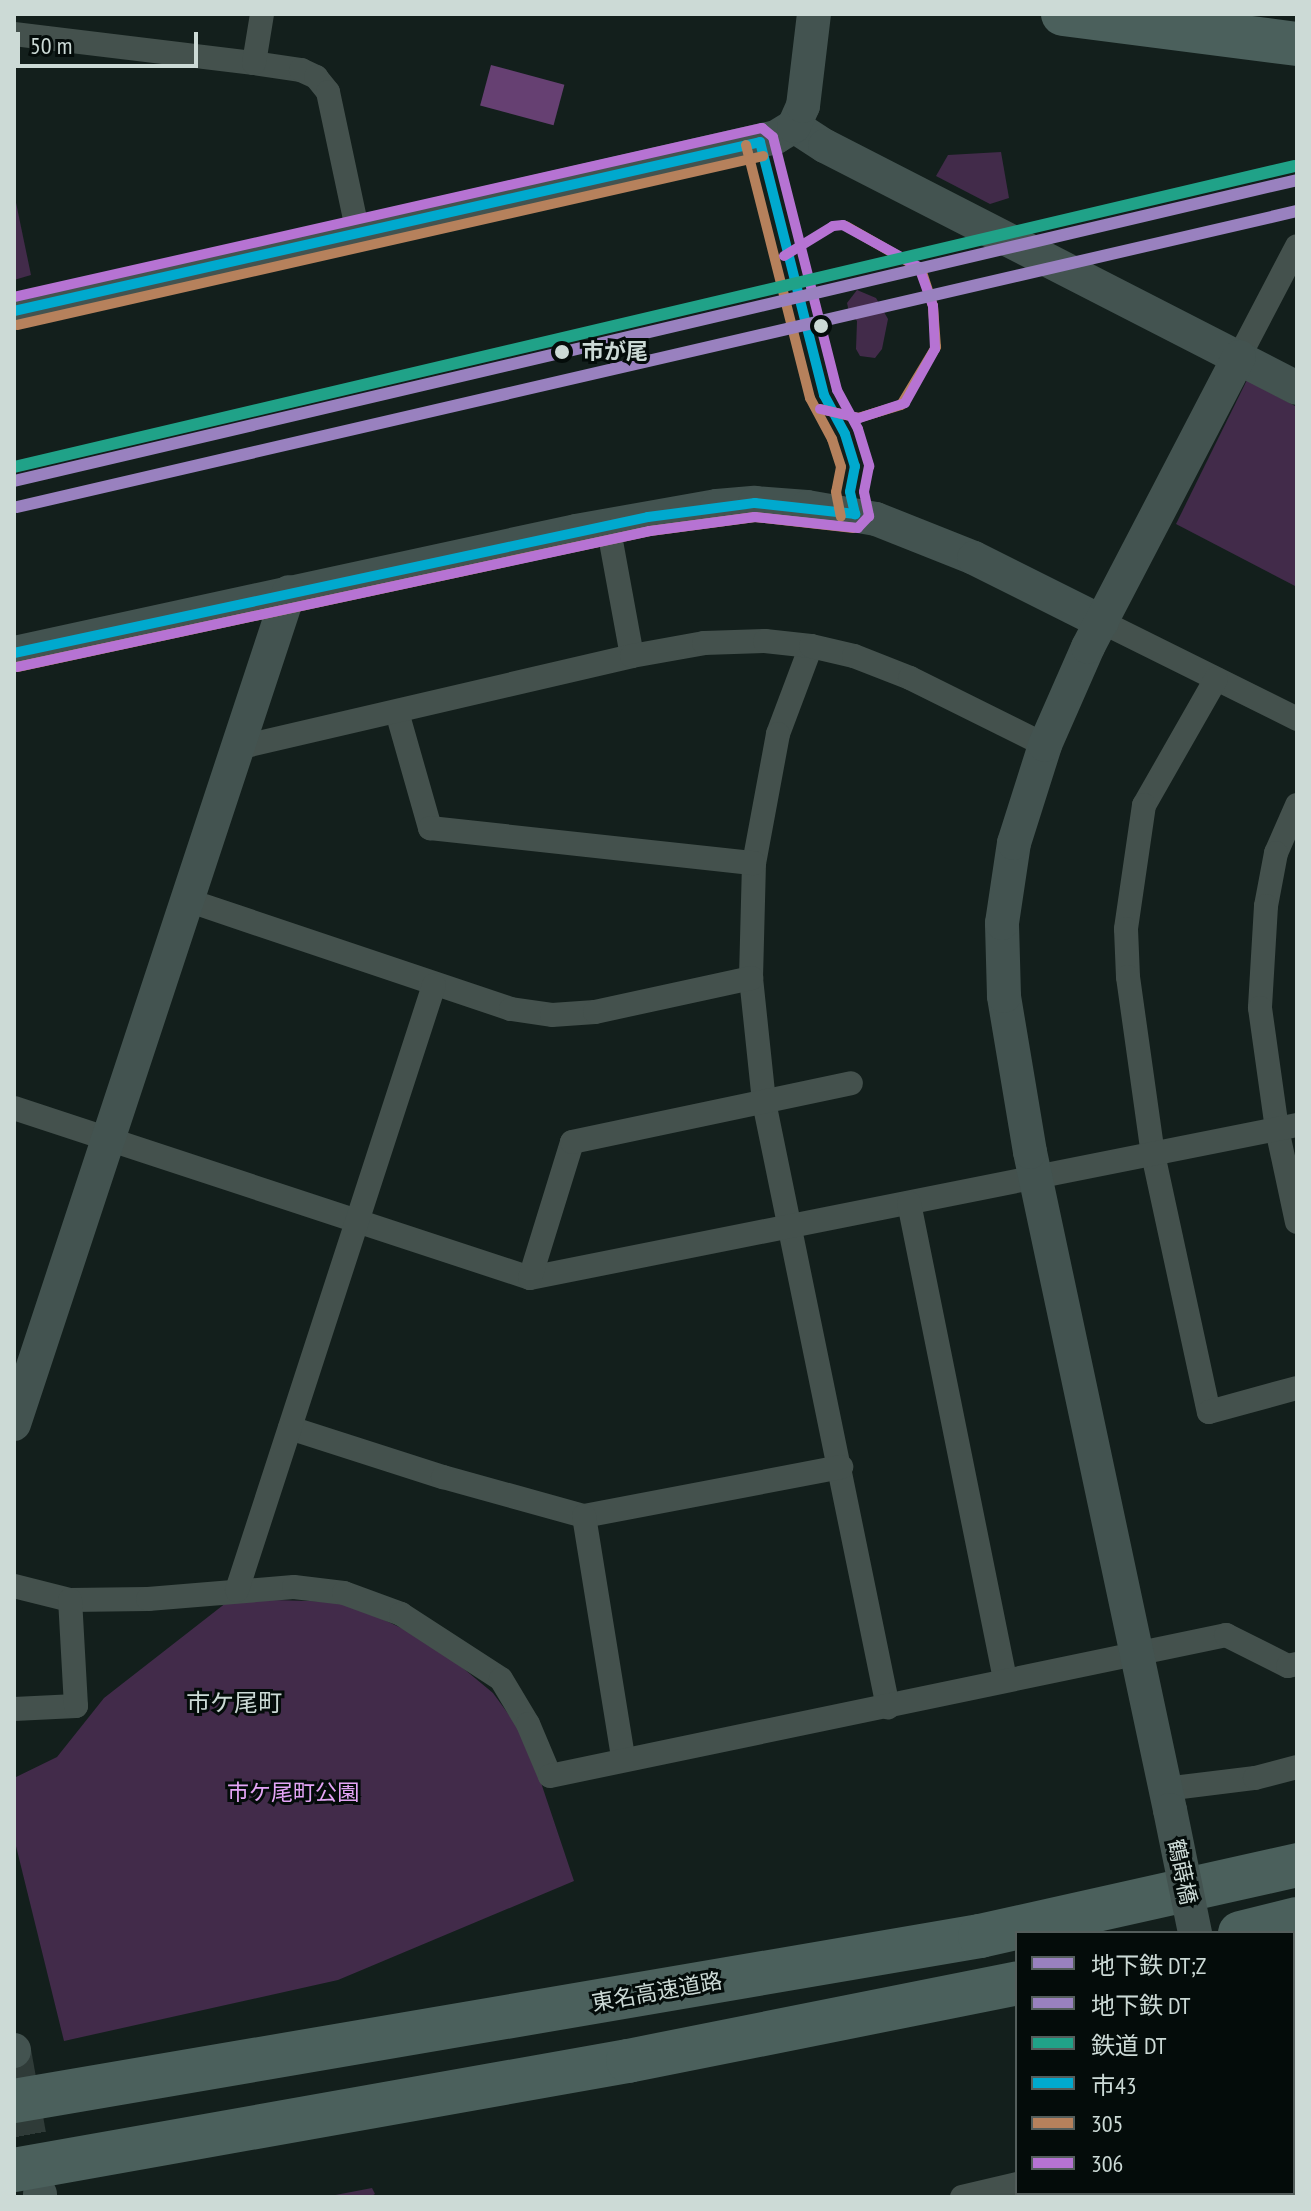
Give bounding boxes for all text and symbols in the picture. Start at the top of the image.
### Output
scale bar [20,16,202,66]
text: 50 m [30,30,72,61]
unlabelled marker [813,318,829,334]
marker: 市が尾 [549,339,575,365]
place label: 市が尾 [582,339,648,365]
district label: 市ケ尾町 [186,1689,282,1717]
park label: 市ケ尾町公園 [227,1780,359,1806]
street label: 鶴蒔橋 [1162,1837,1202,1907]
legend [1015,1931,1295,2195]
text: 地下鉄 DT;Z [1091,1950,1206,1981]
street label: 東名高速道路 [590,1968,724,2016]
text: 地下鉄 DT [1091,1990,1191,2021]
text: 鉄道 DT [1091,2030,1167,2061]
text: 市43 [1091,2070,1137,2101]
text: 305 [1091,2108,1123,2139]
text: 306 [1091,2148,1123,2179]

